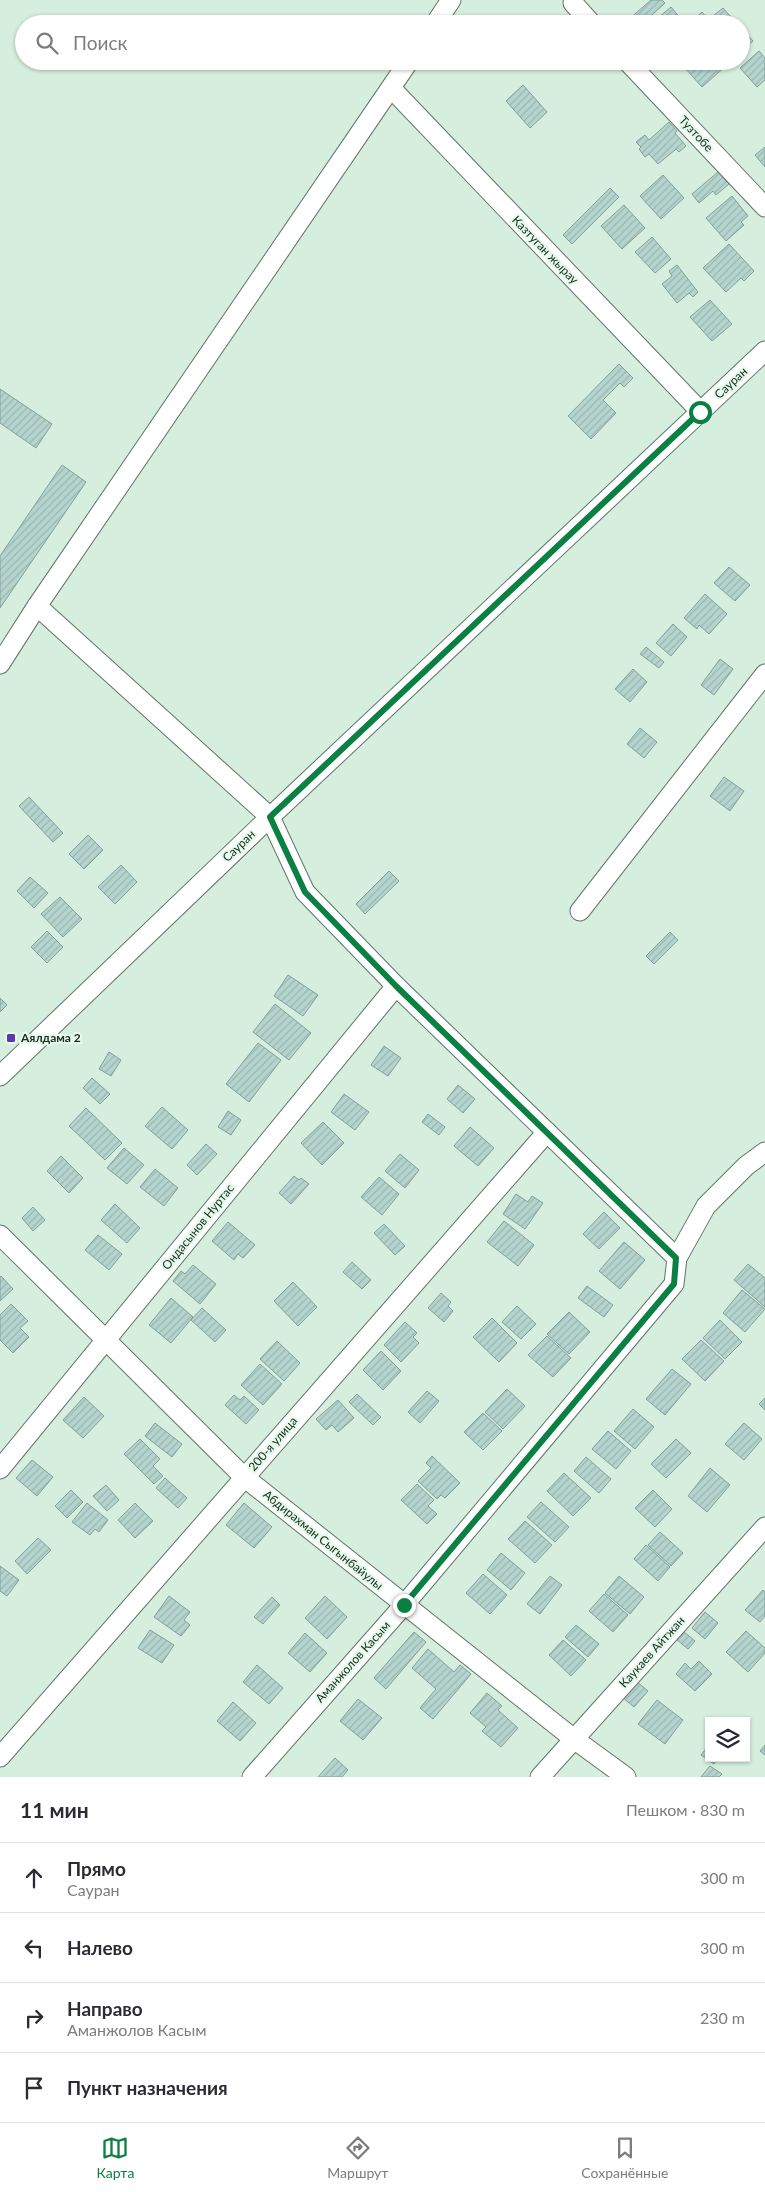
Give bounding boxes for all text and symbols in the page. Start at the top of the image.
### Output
search box [15,15,750,70]
icon: search [33,29,61,57]
text: Поиск [73,31,127,54]
street label: Тузтобе [676,113,717,155]
street label: Казтуган жырау [509,212,582,287]
street label: Сауран [711,364,750,402]
route start [689,401,712,424]
street label: Сауран [219,827,258,865]
place label: Аялдама 2 [20,1030,81,1045]
marker: Аялдама 2 [5,1032,17,1044]
street label: Ондасынов Нуртас [158,1181,237,1273]
street label: 200-я улица [245,1413,300,1474]
street label: Абдирахман Сыгынбайулы [260,1487,386,1593]
route end [393,1594,416,1617]
street label: Каукаев Айтжан [616,1613,688,1690]
street label: Аманжолов Касым [312,1618,393,1706]
map controls [705,1717,750,1762]
button: layers [705,1717,750,1762]
text: 11 мин [20,1797,89,1822]
text: Пешком · 830 m [626,1800,745,1819]
text: Прямо [67,1857,126,1880]
icon: ahead [20,1864,48,1892]
text: 300 m [700,1868,745,1887]
text: Сауран [67,1880,120,1899]
icon: left [20,1934,48,1962]
text: Налево [67,1936,133,1959]
text: 300 m [700,1938,745,1957]
text: Направо [67,1997,143,2020]
icon: right [20,2004,48,2032]
text: 230 m [700,2008,745,2027]
text: Аманжолов Касым [67,2020,207,2039]
icon: arrive [20,2074,48,2102]
text: Пункт назначения [67,2076,228,2099]
tab: Карта [96,2134,134,2181]
tab: Маршрут [327,2134,388,2181]
tab: Сохранённые [581,2134,668,2181]

